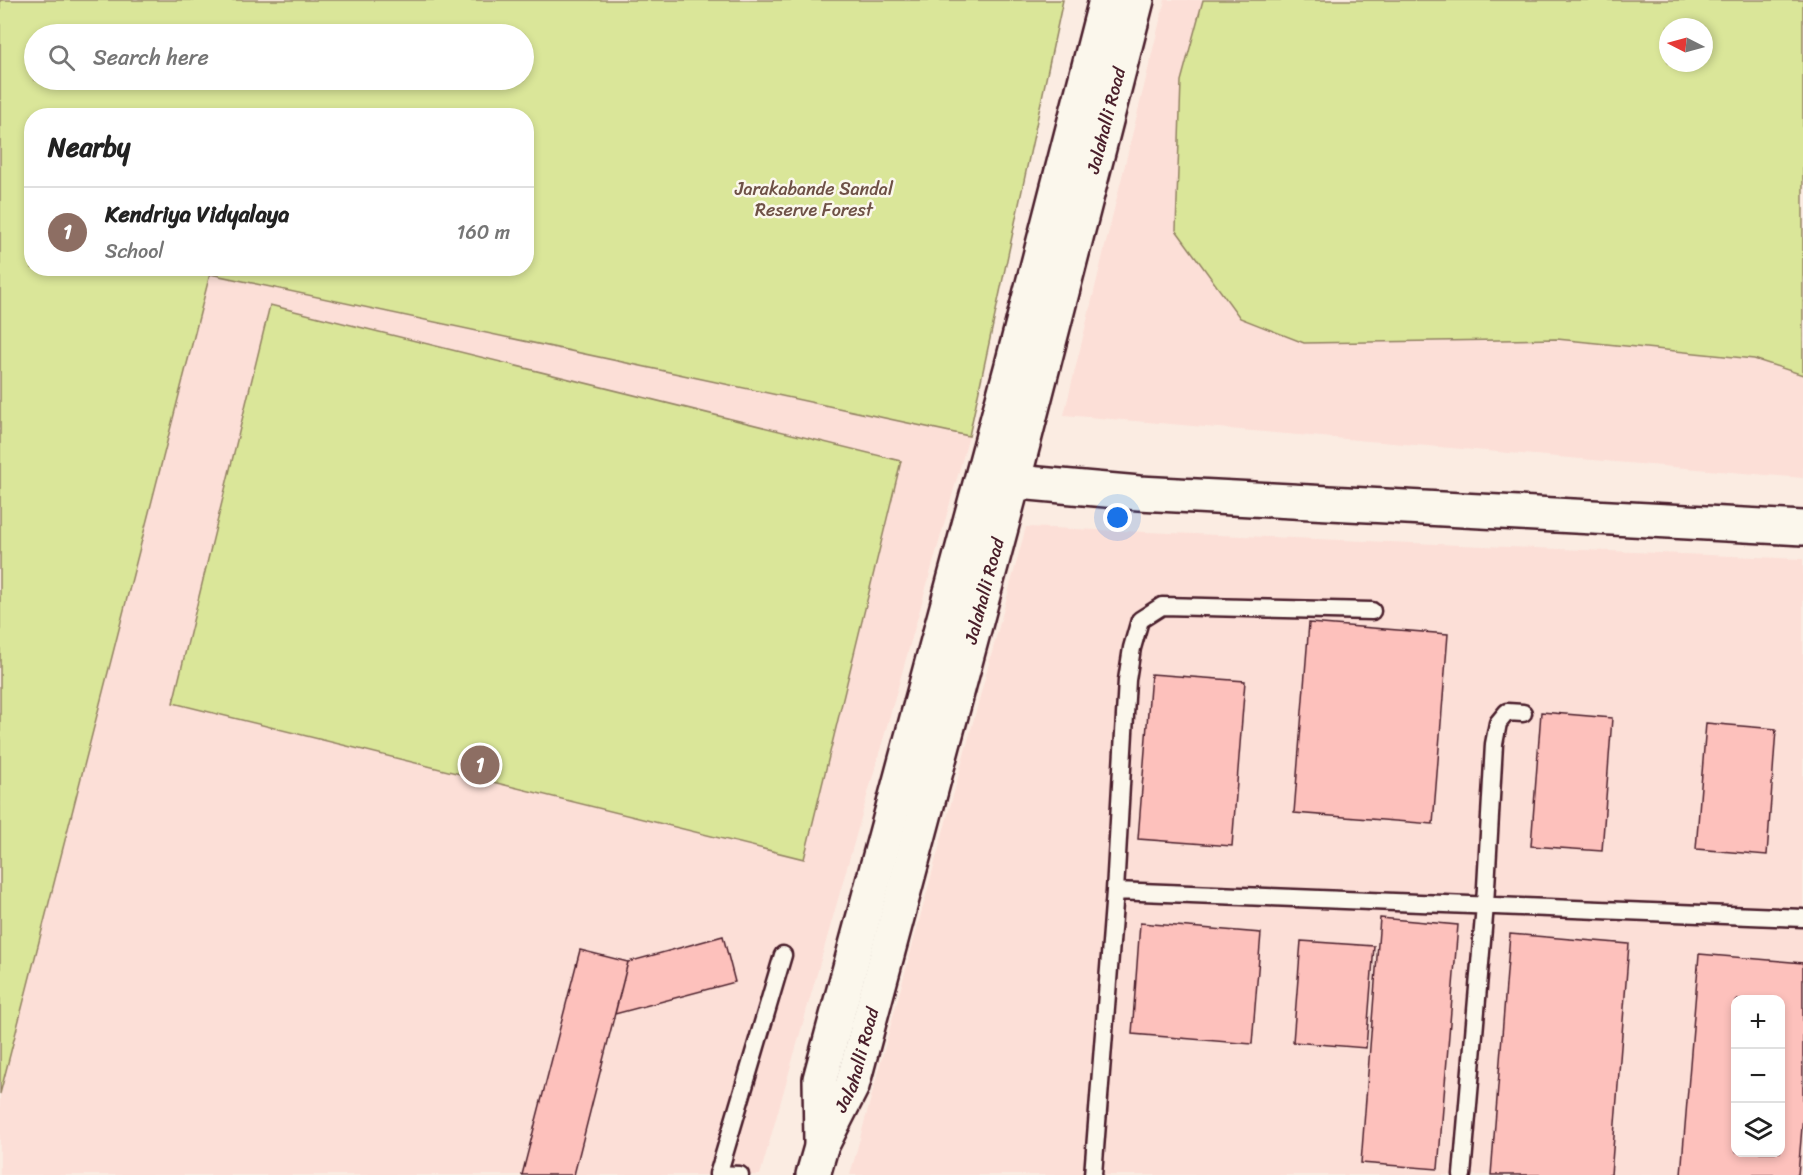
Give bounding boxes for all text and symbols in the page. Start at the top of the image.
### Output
north arrow [1659,18,1713,72]
search box [24,24,534,90]
text: Search here [93,38,209,77]
icon: search [45,41,78,74]
street label: Jalahalli Road [1077,62,1135,178]
text: Nearby [48,124,130,170]
park label: Jarakabande Sandal Reserve Forest [734,173,894,226]
text: Kendriya Vidyalaya [105,195,289,234]
text: 1 [63,215,72,250]
text: 160 m [457,215,510,250]
text: School [105,234,164,269]
your location [1103,503,1132,532]
street label: Jalahalli Road [954,533,1014,649]
pin: 1 [460,742,500,788]
map controls [1731,995,1785,1157]
button: + [1731,995,1785,1049]
street label: Jalahalli Road [825,1002,889,1119]
button: − [1731,1049,1785,1103]
button: layers [1731,1103,1785,1157]

